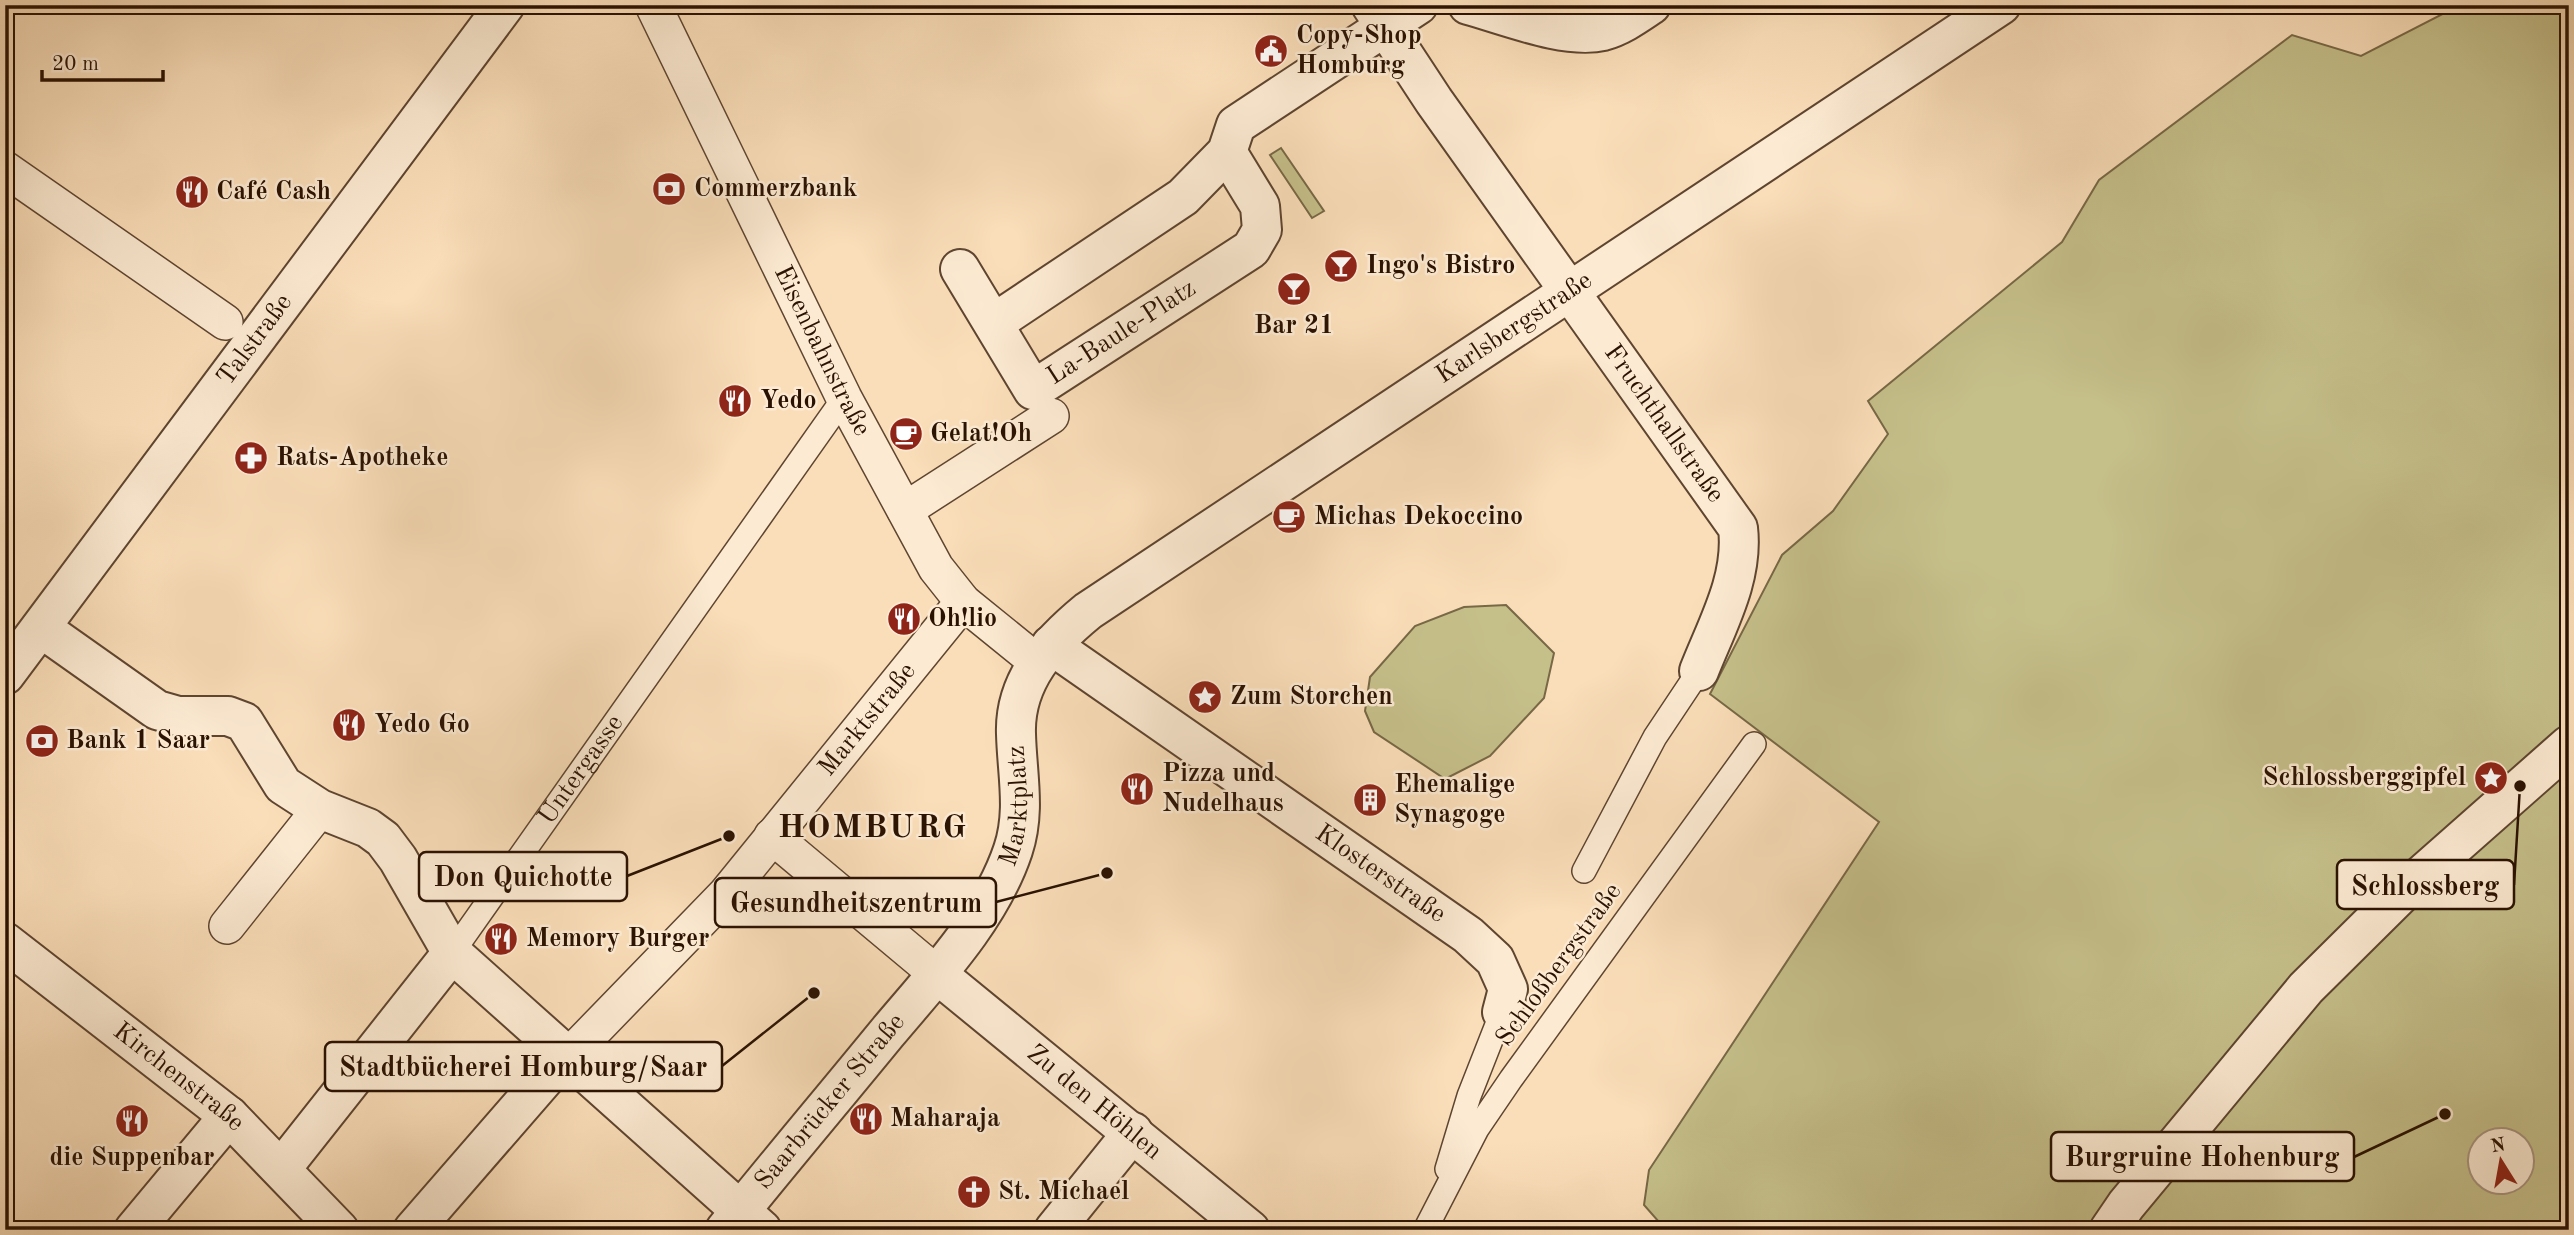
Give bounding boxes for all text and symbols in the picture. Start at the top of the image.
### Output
place label: Copy-Shop Homburg [1296,23,1422,79]
public building icon: Copy-Shop Homburg [1252,32,1290,70]
scale bar [42,38,163,82]
text: 20 m [52,54,99,75]
bank icon: Commerzbank [650,170,688,208]
restaurant icon: Café Cash [173,173,211,211]
place label: Commerzbank [694,176,858,202]
place label: Café Cash [216,179,331,205]
bar icon: Ingo's Bistro [1322,247,1360,285]
place label: Ingo's Bistro [1366,253,1515,279]
street label: Eisenbahnstraße [769,262,875,440]
street label: Karlsbergstraße [1431,267,1597,389]
bar icon: Bar 21 [1275,270,1313,308]
street label: La-Baule-Platz [1043,275,1201,390]
street label: Talstraße [213,289,297,391]
place label: Bar 21 [1254,313,1334,339]
street label: Fruchthallstraße [1599,340,1729,508]
restaurant icon: Yedo [716,382,754,420]
place label: Yedo [760,388,817,414]
cafe icon: Gelat!Oh [887,415,925,453]
place label: Gelat!Oh [930,421,1032,447]
pharmacy icon: Rats-Apotheke [232,439,270,477]
place label: Rats-Apotheke [276,445,448,471]
cafe icon: Michas Dekoccino [1270,498,1308,536]
place label: Michas Dekoccino [1314,504,1523,530]
restaurant icon: Oh!lio [885,600,923,638]
place label: Oh!lio [928,606,997,632]
street label: Marktstraße [814,658,921,781]
place icon: Zum Storchen [1186,678,1224,716]
place label: Zum Storchen [1230,684,1393,710]
restaurant icon: Yedo Go [330,706,368,744]
street label: Untergasse [534,710,629,830]
place label: Yedo Go [374,712,470,738]
bank icon: Bank 1 Saar [23,722,61,760]
place label: Bank 1 Saar [66,728,210,754]
street label: Marktplatz [995,745,1033,870]
place icon: Schlossberggipfel [2472,759,2510,797]
place label: Pizza und Nudelhaus [1162,761,1284,817]
place label: Schlossberggipfel [2262,765,2466,791]
restaurant icon: Pizza und Nudelhaus [1118,770,1156,808]
place label: Ehemalige Synagoge [1394,772,1515,828]
building icon: Ehemalige Synagoge [1351,781,1389,819]
district label: HOMBURG [778,812,968,845]
street label: Klosterstraße [1310,820,1450,928]
callout: Don Quichotte [419,852,627,901]
callout: Schlossberg [2337,860,2514,909]
text: Don Quichotte [433,865,613,893]
text: Schlossberg [2351,874,2500,902]
callout: Gesundheitszentrum [715,878,996,927]
street label: Schloßbergstraße [1491,879,1627,1051]
text: Gesundheitszentrum [730,891,982,919]
restaurant icon: Memory Burger [482,920,520,958]
place label: Memory Burger [526,926,710,952]
street label: Saarbrücker Straße [750,1009,910,1195]
street label: Kirchenstraße [108,1018,249,1136]
street label: Zu den Höhlen [1022,1040,1166,1165]
callout: Stadtbücherei Homburg/Saar [325,1042,722,1091]
text: Stadtbücherei Homburg/Saar [339,1055,707,1083]
restaurant icon: Maharaja [847,1100,885,1138]
restaurant icon: die Suppenbar [113,1102,151,1140]
place label: Maharaja [890,1106,1000,1132]
north arrow [2466,1126,2536,1196]
callout: Burgruine Hohenburg [2051,1132,2354,1181]
text: N [2489,1136,2508,1157]
place label: die Suppenbar [50,1145,214,1171]
text: Burgruine Hohenburg [2065,1145,2340,1173]
church icon: St. Michael [955,1173,993,1211]
place label: St. Michael [998,1179,1129,1205]

